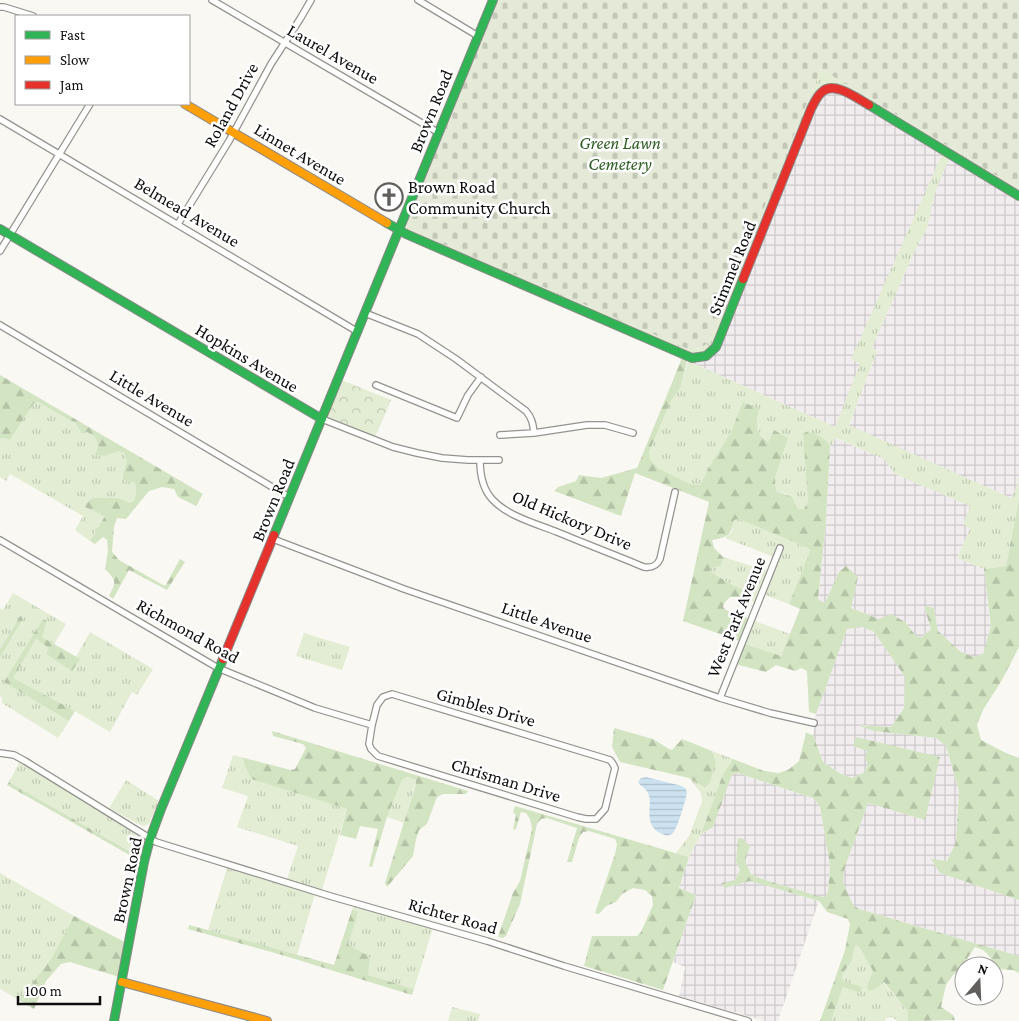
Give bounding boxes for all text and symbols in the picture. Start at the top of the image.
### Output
legend [15,15,190,105]
street label: Laurel Avenue [284,20,382,88]
text: Fast [60,27,86,43]
text: Slow [60,52,90,68]
street label: Roland Drive [200,59,262,151]
street label: Brown Road [405,66,457,155]
text: Jam [58,77,83,94]
street label: Linnet Avenue [251,119,349,189]
park label: Green Lawn Cemetery [579,133,661,174]
street label: Belmead Avenue [131,173,243,251]
place label: Brown Road Community Church [408,177,551,218]
church icon: Brown Road Community Church [374,182,404,212]
street label: Stimmel Road [704,217,760,318]
street label: Hopkins Avenue [192,319,302,397]
street label: Little Avenue [106,365,198,431]
street label: Brown Road [247,455,299,544]
street label: Old Hickory Drive [509,486,635,554]
street label: West Park Avenue [703,554,769,680]
street label: Richmond Road [133,595,243,668]
street label: Little Avenue [499,597,595,647]
street label: Gimbles Drive [434,683,538,731]
street label: Chrisman Drive [449,754,563,806]
street label: Brown Road [108,835,146,925]
street label: Richter Road [406,894,500,938]
north arrow [954,956,1004,1006]
text: N [976,960,991,978]
scale bar [18,974,100,1006]
text: 100 m [25,983,62,999]

